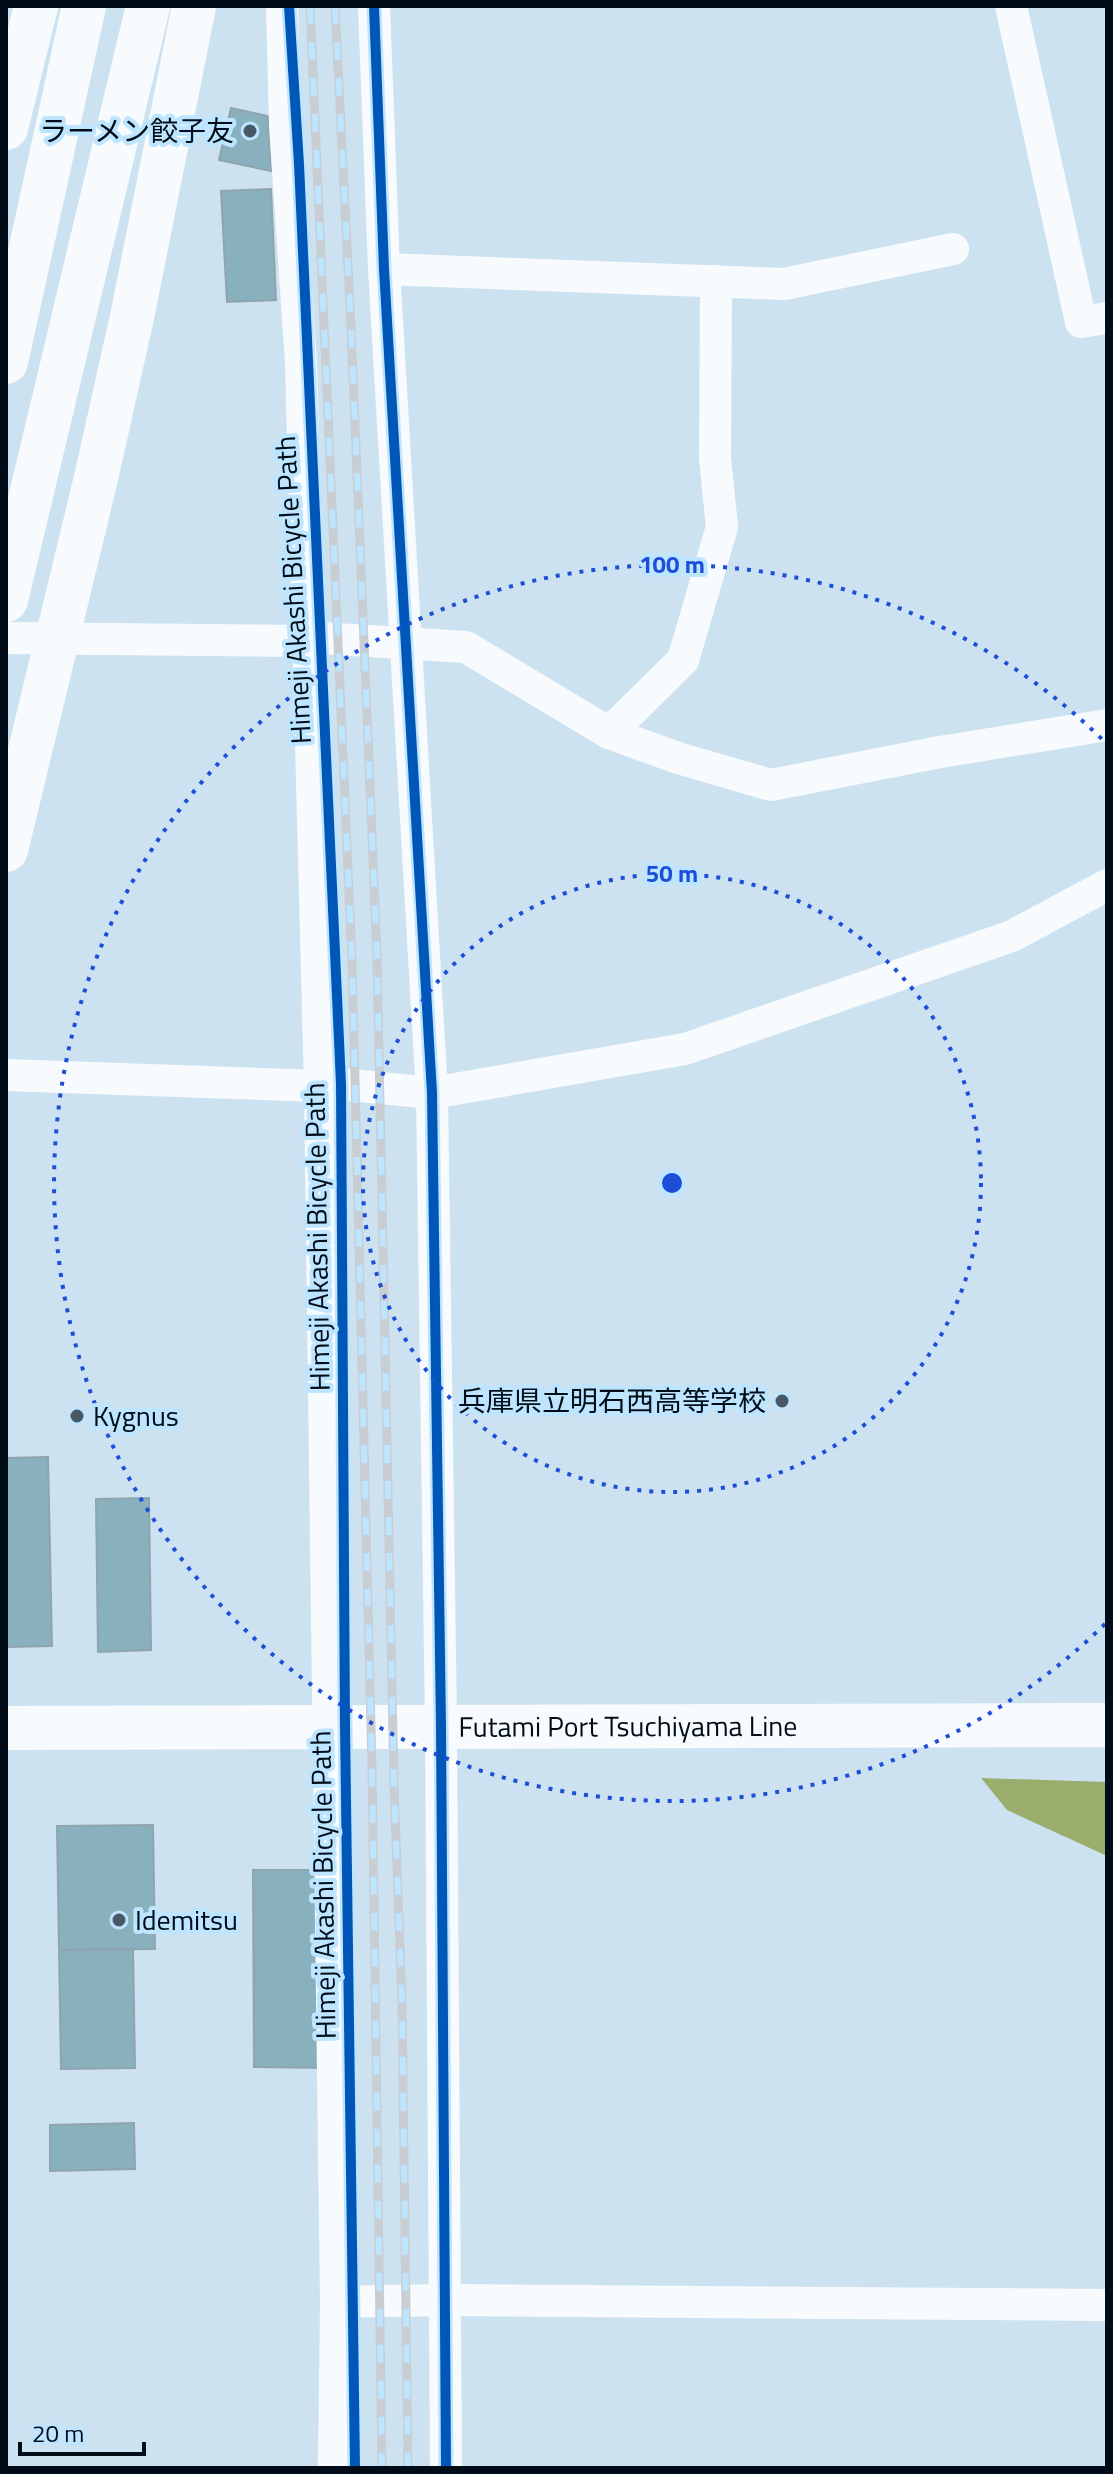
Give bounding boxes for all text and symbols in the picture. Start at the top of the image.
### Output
place label: ラーメン餃子友 [39,109,234,152]
marker: ラーメン餃子友 [241,122,259,140]
street label: Himeji Akashi Bicycle Path [263,435,322,745]
text: 100 m [639,546,705,582]
text: 50 m [646,855,698,891]
street label: Himeji Akashi Bicycle Path [292,1082,341,1392]
centre of rings [658,1169,686,1197]
place label: 兵庫県立明石西高等学校 [458,1379,766,1422]
marker: 兵庫県立明石西高等学校 [773,1392,791,1410]
place label: Kygnus [93,1394,179,1437]
marker: Kygnus [68,1407,86,1425]
street label: Futami Port Tsuchiyama Line [458,1704,798,1748]
street label: Himeji Akashi Bicycle Path [298,1730,347,2040]
place label: Idemitsu [135,1898,238,1941]
marker: Idemitsu [110,1911,128,1929]
scale bar [20,2406,144,2456]
text: 20 m [32,2415,84,2451]

